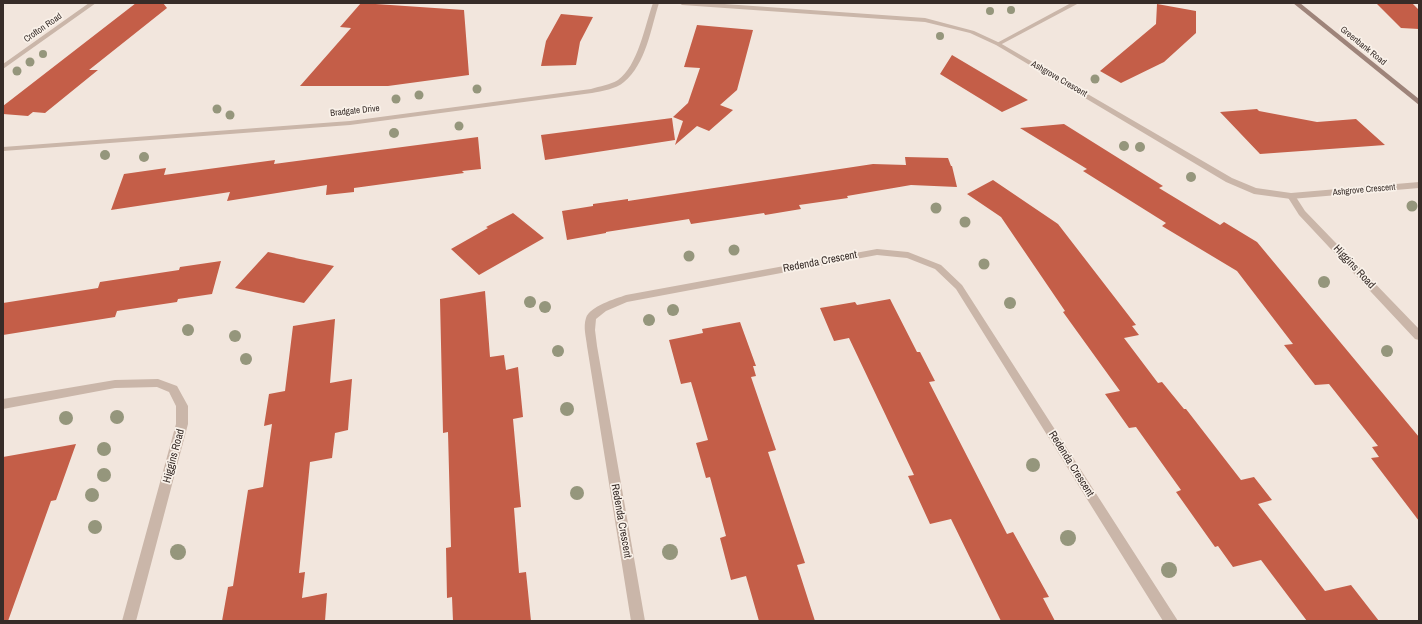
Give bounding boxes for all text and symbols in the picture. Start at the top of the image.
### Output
street label: Crofton Road [22,11,64,45]
street label: Greenbank Road [1338,24,1388,68]
street label: Ashgrove Crescent [1029,59,1089,99]
street label: Bradgate Drive [330,103,380,119]
street label: Ashgrove Crescent [1332,182,1396,198]
street label: Higgins Road [1330,242,1378,292]
street label: Redenda Crescent [782,248,858,276]
street label: Higgins Road [160,428,188,484]
street label: Redenda Crescent [1045,429,1097,499]
street label: Redenda Crescent [608,483,634,559]

